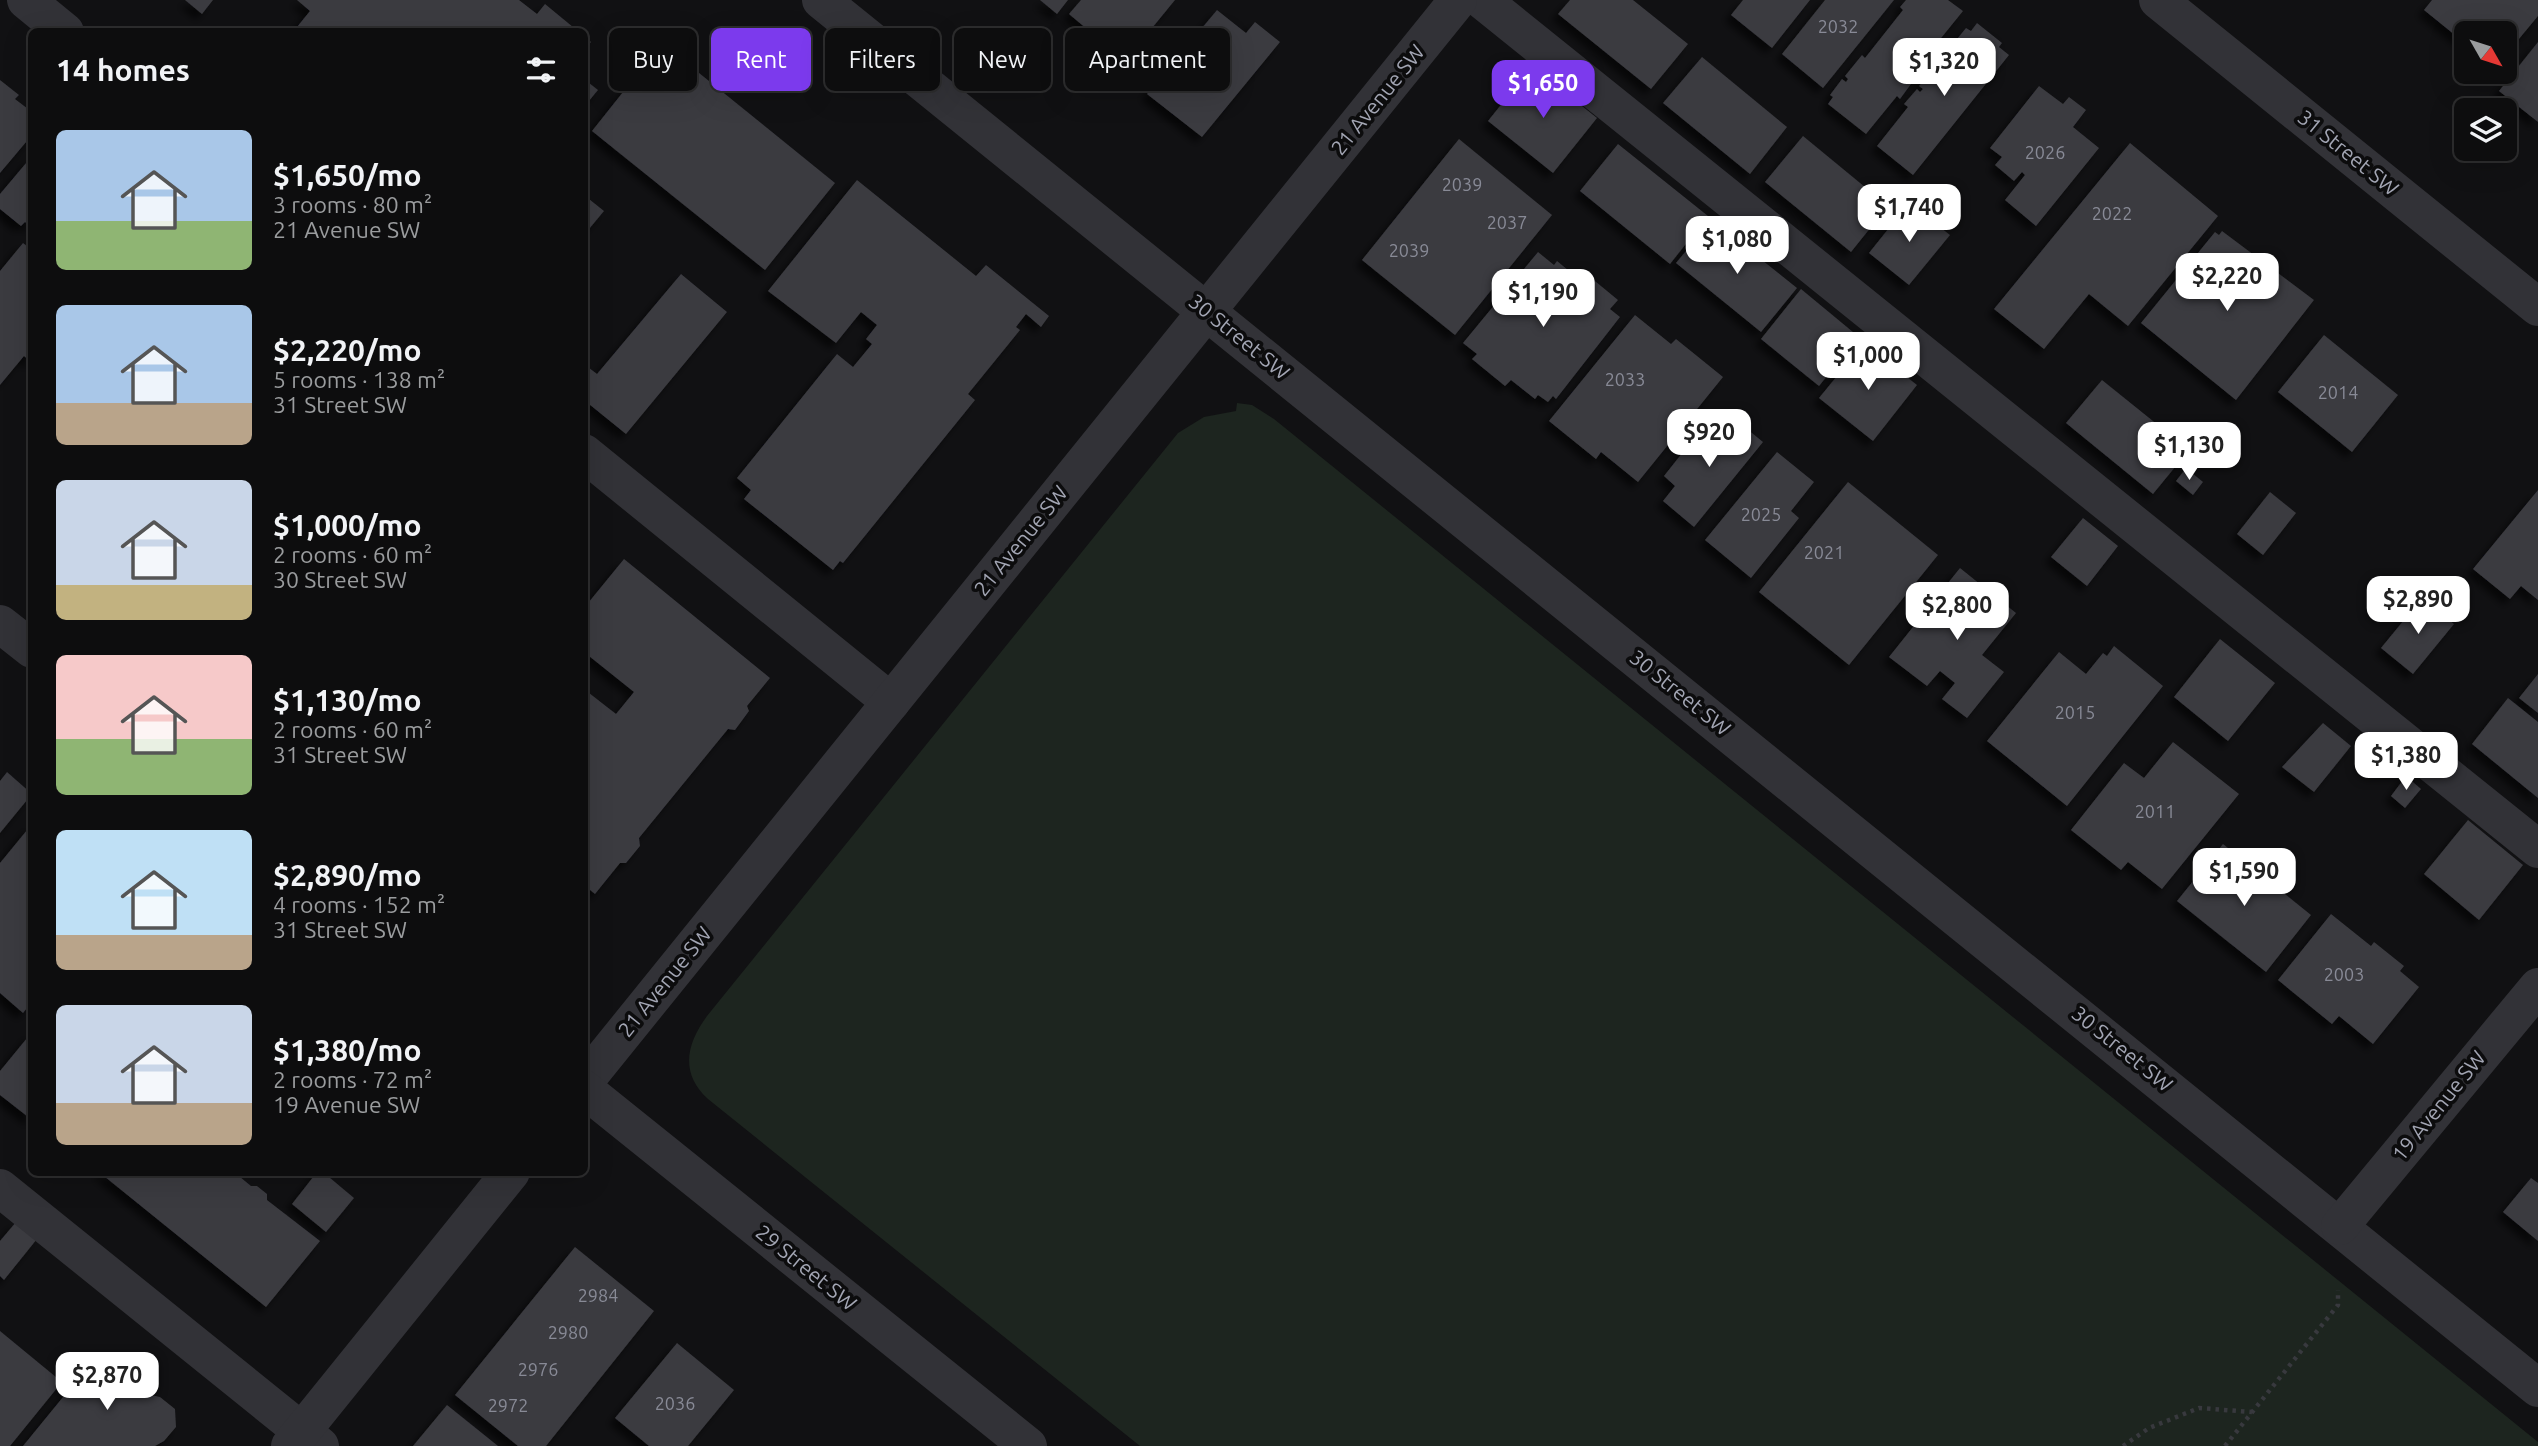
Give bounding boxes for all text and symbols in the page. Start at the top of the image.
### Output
house number: 2032 [1818,16,1858,36]
north arrow [2454,21,2516,84]
map controls [2454,21,2517,161]
chip: Buy [609,28,697,91]
chip: Rent [711,28,811,91]
chip: Filters [825,28,940,91]
chip: New [954,28,1051,91]
chip: Apartment [1065,28,1230,91]
pin: $1,320 [1887,38,2001,98]
street label: 21 Avenue SW [1326,40,1429,159]
text: $1,320 [1909,48,1979,73]
icon: filters [522,51,560,89]
text: 14 homes [56,53,190,87]
pin: $1,650 [1486,60,1600,120]
text: $1,650 [1508,70,1578,95]
button: layers [2454,98,2517,161]
street label: 31 Street SW [2294,104,2404,200]
house number: 2026 [2025,142,2065,162]
icon: home [112,158,196,242]
text: $1,650/mo [273,158,422,192]
house number: 2039 [1442,174,1482,194]
pin: $1,740 [1852,184,1966,244]
text: 3 rooms · 80 m² [273,192,432,217]
text: $1,740 [1874,194,1944,219]
house number: 2022 [2092,203,2132,223]
house number: 2037 [1487,212,1527,232]
pin: $1,080 [1680,216,1794,276]
text: 21 Avenue SW [273,217,420,242]
text: $1,080 [1702,226,1772,251]
house number: 2039 [1389,240,1429,260]
pin: $2,220 [2170,254,2284,313]
text: $2,220 [2192,263,2262,288]
pin: $1,190 [1486,270,1600,329]
text: $1,190 [1508,279,1578,304]
street label: 30 Street SW [1185,288,1295,384]
pin: $1,000 [1811,332,1925,392]
icon: home [112,333,196,417]
text: $2,220/mo [273,333,422,367]
text: $1,000 [1833,342,1903,367]
text: 5 rooms · 138 m² [273,367,445,392]
house number: 2033 [1605,369,1645,389]
house number: 2014 [2318,382,2358,402]
text: 31 Street SW [273,392,407,417]
pin: $920 [1668,410,1750,469]
text: $920 [1683,419,1735,444]
pin: $1,130 [2132,422,2246,482]
text: $1,130 [2154,432,2224,457]
street label: 21 Avenue SW [969,481,1072,600]
house number: 2025 [1741,504,1781,524]
icon: home [112,508,196,592]
text: $1,000/mo [273,508,422,542]
text: 2 rooms · 60 m² [273,542,432,567]
house number: 2021 [1804,542,1844,562]
text: 30 Street SW [273,567,407,592]
pin: $2,890 [2361,576,2475,636]
pin: $2,800 [1900,582,2014,642]
text: $2,890 [2383,586,2453,611]
text: $2,800 [1922,592,1992,617]
street label: 30 Street SW [1626,644,1736,740]
icon: home [112,683,196,767]
text: $1,130/mo [273,683,422,717]
house number: 2015 [2055,702,2095,722]
text: 2 rooms · 60 m² [273,717,432,742]
pin: $1,380 [2349,732,2463,792]
text: 31 Street SW [273,742,407,767]
text: $1,380 [2371,742,2441,767]
house number: 2011 [2135,801,2175,821]
pin: $1,590 [2187,848,2301,908]
icon: home [112,858,196,942]
text: $2,890/mo [273,858,422,892]
text: $1,590 [2209,858,2279,883]
text: 4 rooms · 152 m² [273,892,445,917]
text: 31 Street SW [273,917,407,942]
street label: 21 Avenue SW [613,922,716,1041]
house number: 2003 [2324,964,2364,984]
street label: 30 Street SW [2068,1000,2178,1096]
icon: home [112,1033,196,1117]
text: $1,380/mo [273,1033,422,1067]
street label: 19 Avenue SW [2387,1046,2490,1165]
text: 2 rooms · 72 m² [273,1067,432,1092]
text: 19 Avenue SW [273,1092,420,1117]
street label: 29 Street SW [752,1219,862,1315]
house number: 2984 [578,1285,618,1305]
house number: 2980 [548,1322,588,1342]
pin: $2,870 [50,1352,164,1412]
house number: 2976 [518,1359,558,1379]
text: $2,870 [72,1362,142,1387]
house number: 2036 [655,1393,695,1413]
house number: 2972 [488,1395,528,1415]

